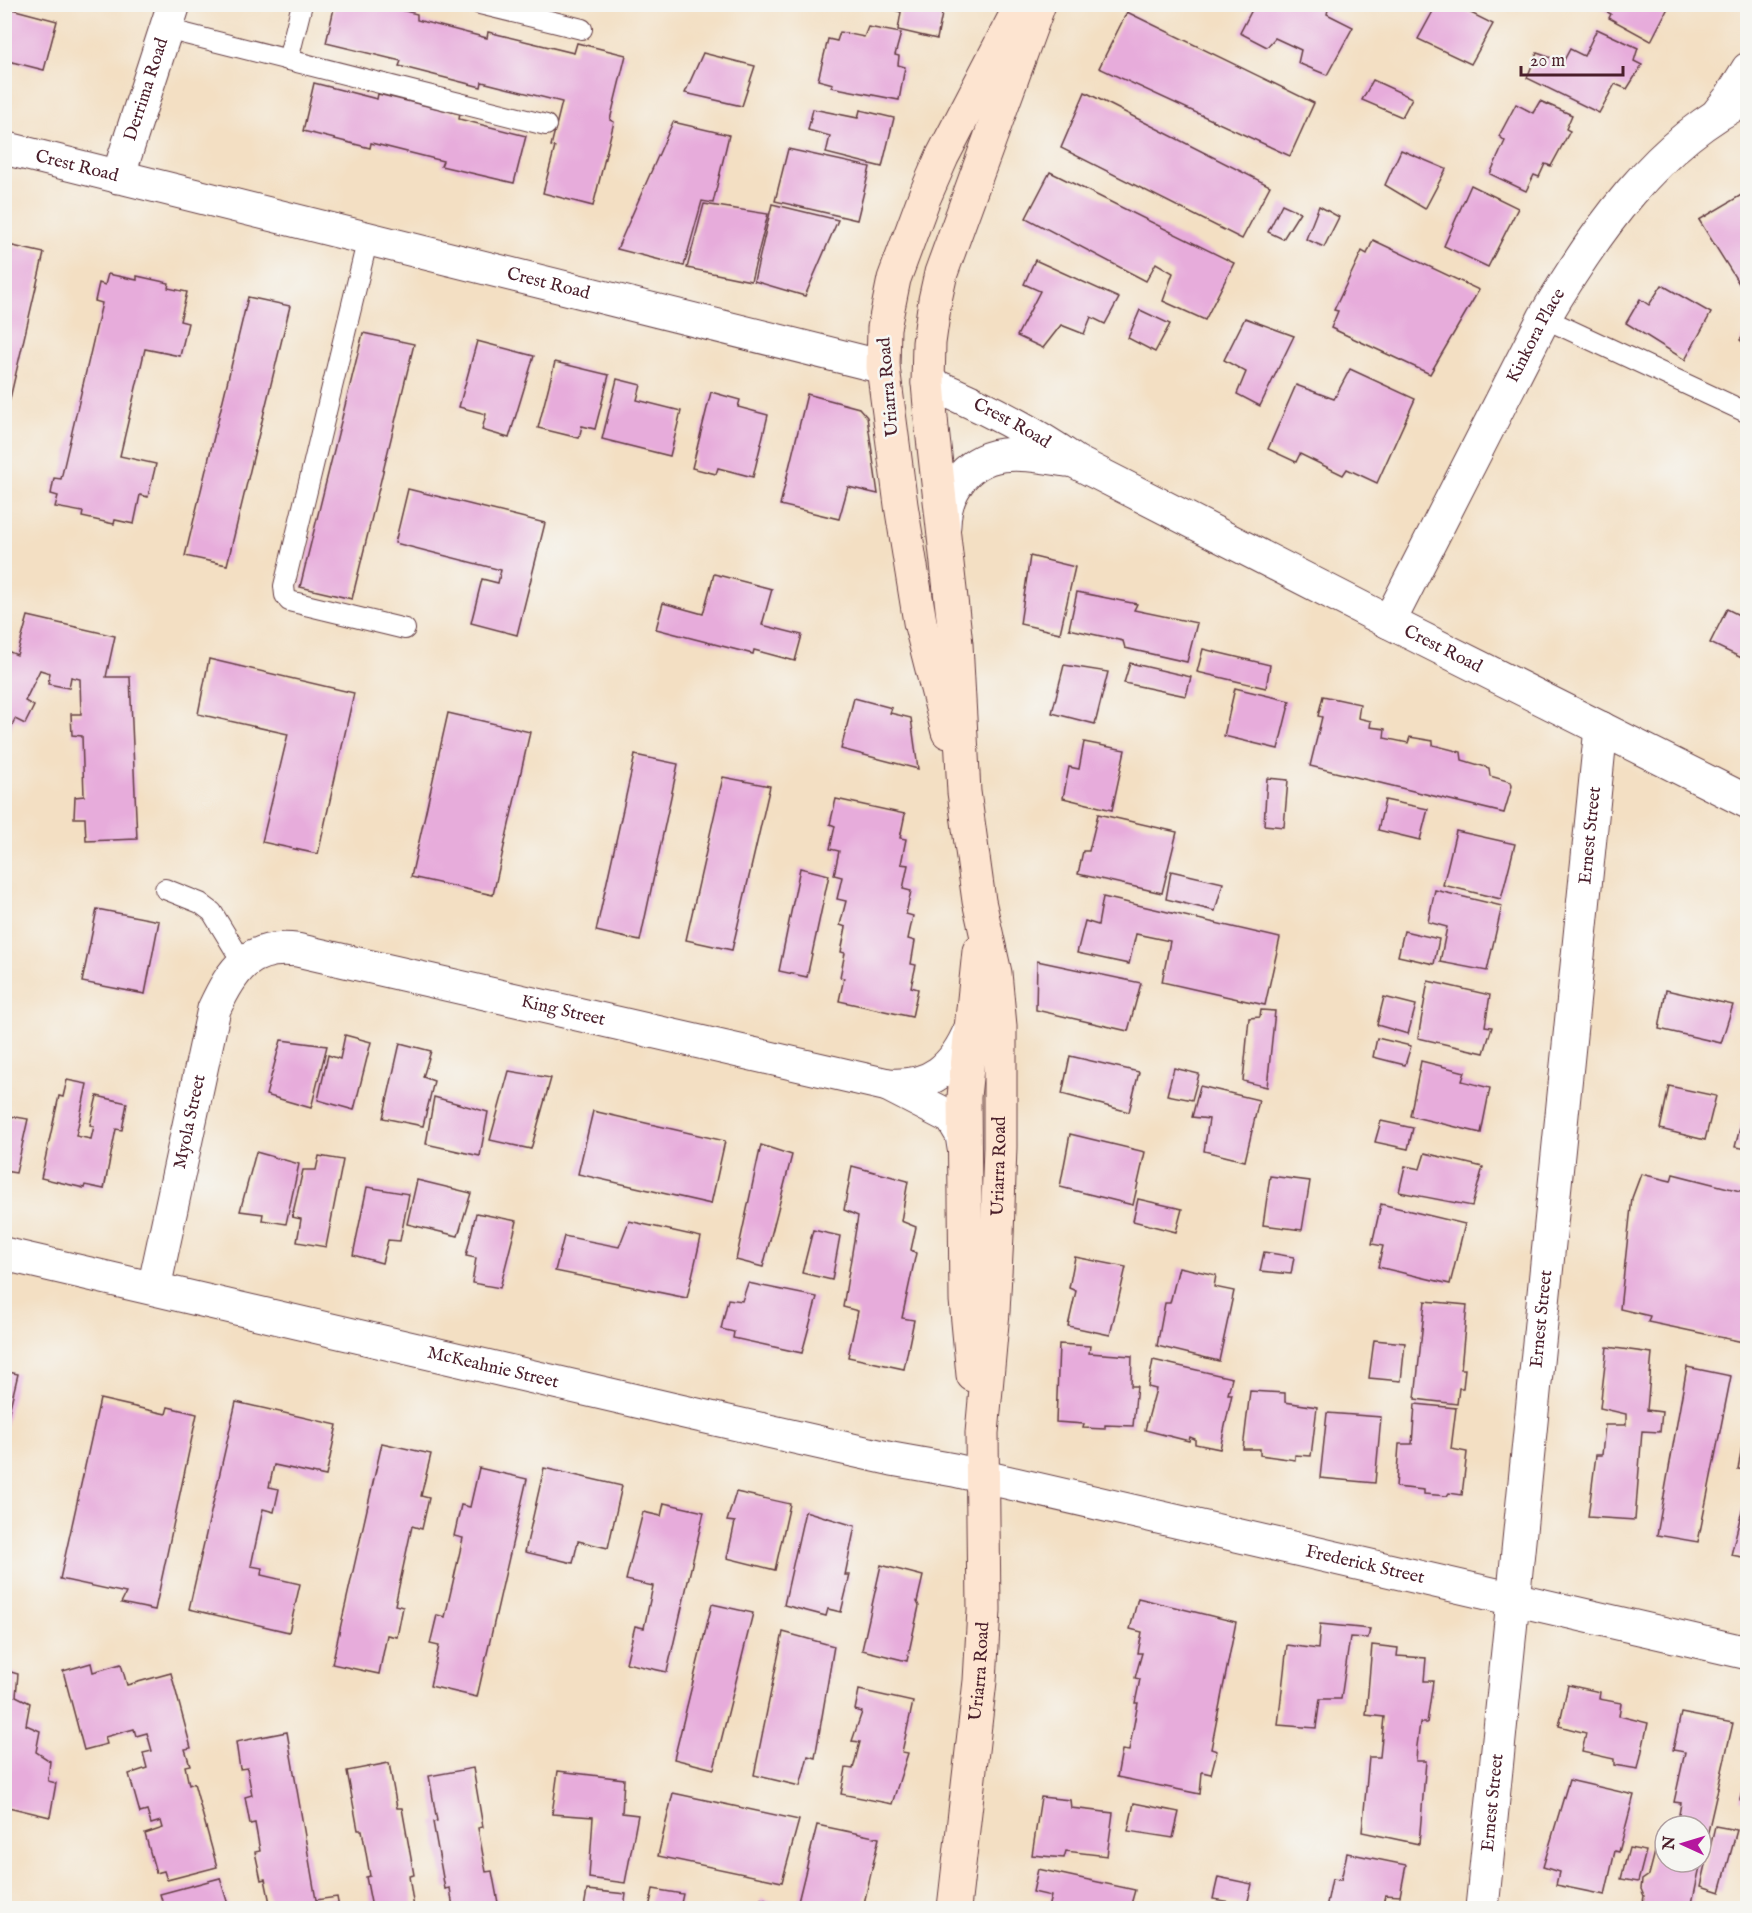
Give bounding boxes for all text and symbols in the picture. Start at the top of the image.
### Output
street label: Derrima Road [119,35,174,144]
scale bar [1521,39,1623,77]
text: 20 m [1530,50,1565,73]
street label: Crest Road [33,145,121,188]
street label: Crest Road [504,262,593,305]
street label: Kinkora Place [1501,284,1571,387]
street label: Uriarra Road [873,336,905,438]
street label: Crest Road [969,393,1055,454]
street label: Crest Road [1400,620,1486,679]
street label: Ernest Street [1574,785,1607,885]
street label: King Street [519,990,608,1032]
street label: Myola Street [168,1072,211,1171]
street label: Uriarra Road [986,1116,1012,1216]
street label: Ernest Street [1525,1269,1558,1369]
street label: McKeahnie Street [425,1341,561,1394]
street label: Frederick Street [1303,1540,1427,1590]
street label: Uriarra Road [964,1621,995,1722]
street label: Ernest Street [1476,1753,1509,1853]
north arrow [1653,1814,1713,1874]
text: N [1660,1835,1681,1852]

